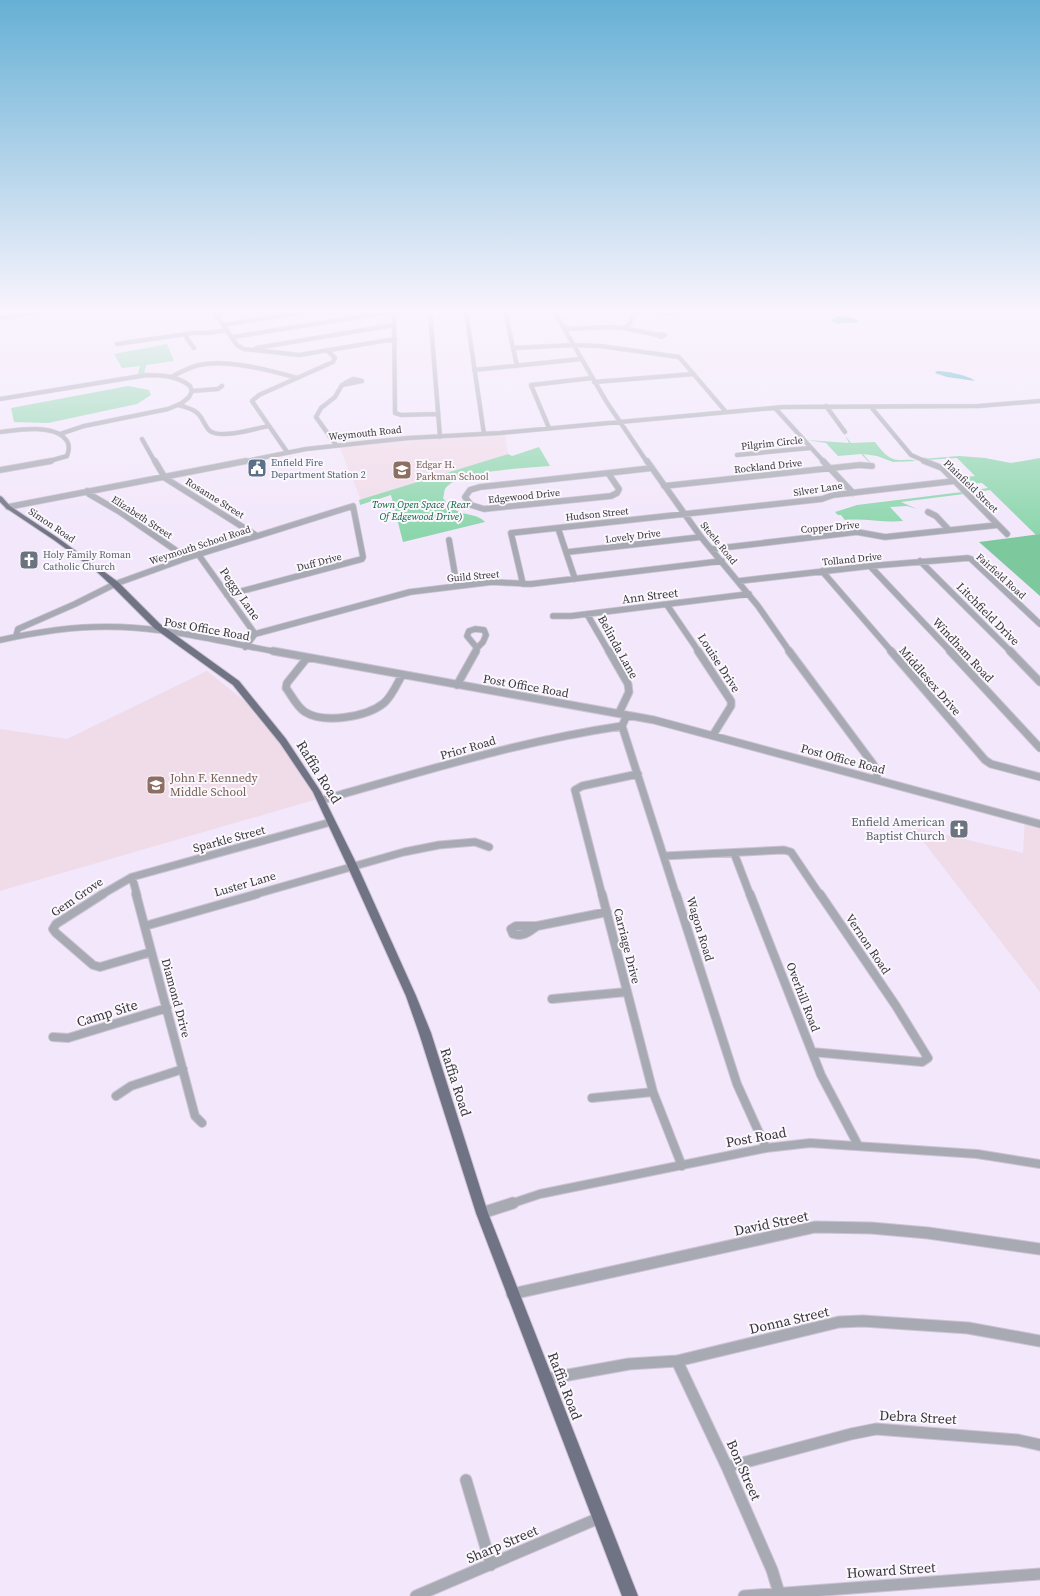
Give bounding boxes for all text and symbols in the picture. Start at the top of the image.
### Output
street label: Weymouth Road [328,423,403,443]
street label: Pilgrim Circle [741,433,803,453]
place label: Enfield Fire Department Station 2 [271,456,366,481]
street label: Rockland Drive [733,456,803,476]
public building icon: Enfield Fire Department Station 2 [246,457,268,479]
street label: Plainfield Street [941,457,1002,516]
place label: Edgar H. Parkman School [416,458,489,483]
school or university icon: Edgar H. Parkman School [391,459,413,481]
street label: Rosanne Street [183,475,247,522]
street label: Silver Lane [792,479,844,499]
street label: Edgewood Drive [487,486,561,506]
street label: Elizabeth Street [109,492,176,542]
park label: Town Open Space (Rear Of Edgewood Drive) [372,498,471,523]
street label: Hudson Street [565,504,630,524]
street label: Simon Road [26,505,78,546]
street label: Copper Drive [800,518,860,536]
street label: Steele Road [698,519,740,567]
street label: Weymouth School Road [148,522,253,567]
street label: Lovely Drive [605,526,661,546]
place label: Holy Family Roman Catholic Church [43,548,131,573]
church icon: Holy Family Roman Catholic Church [18,549,40,571]
street label: Tolland Drive [822,549,882,569]
street label: Duff Drive [295,550,343,574]
street label: Fairfield Road [973,550,1029,602]
street label: Peggy Lane [216,564,264,624]
street label: Guild Street [446,567,500,585]
street label: Litchfield Drive [953,579,1023,649]
street label: Ann Street [621,585,679,607]
street label: Belinda Lane [594,612,642,682]
street label: Post Office Road [163,614,251,644]
street label: Windham Road [929,614,997,686]
street label: Louise Drive [694,630,744,696]
street label: Middlesex Drive [895,643,965,719]
street label: Post Office Road [482,671,570,701]
street label: Prior Road [438,732,498,764]
street label: Raffia Road [292,737,346,808]
street label: Post Office Road [799,740,887,778]
place label: John F. Kennedy Middle School [169,770,258,800]
school or university icon: John F. Kennedy Middle School [145,774,167,796]
place label: Enfield American Baptist Church [851,814,945,844]
church icon: Enfield American Baptist Church [948,818,970,840]
street label: Sparkle Street [191,822,267,856]
street label: Luster Lane [212,868,278,900]
street label: Gem Grove [48,874,106,920]
street label: Wagon Road [683,895,717,963]
street label: Carriage Drive [610,907,644,985]
street label: Vernon Road [842,911,894,977]
street label: Diamond Drive [158,957,194,1039]
street label: Overhill Road [782,960,824,1034]
street label: Camp Site [74,994,140,1032]
street label: Raffia Road [436,1045,477,1119]
street label: Post Road [724,1122,788,1152]
street label: David Street [732,1205,810,1241]
street label: Donna Street [747,1301,831,1339]
street label: Raffia Road [543,1349,587,1423]
street label: Debra Street [879,1405,958,1429]
street label: Bon Street [722,1436,766,1504]
street label: Sharp Street [463,1520,541,1568]
street label: Howard Street [846,1557,937,1583]

